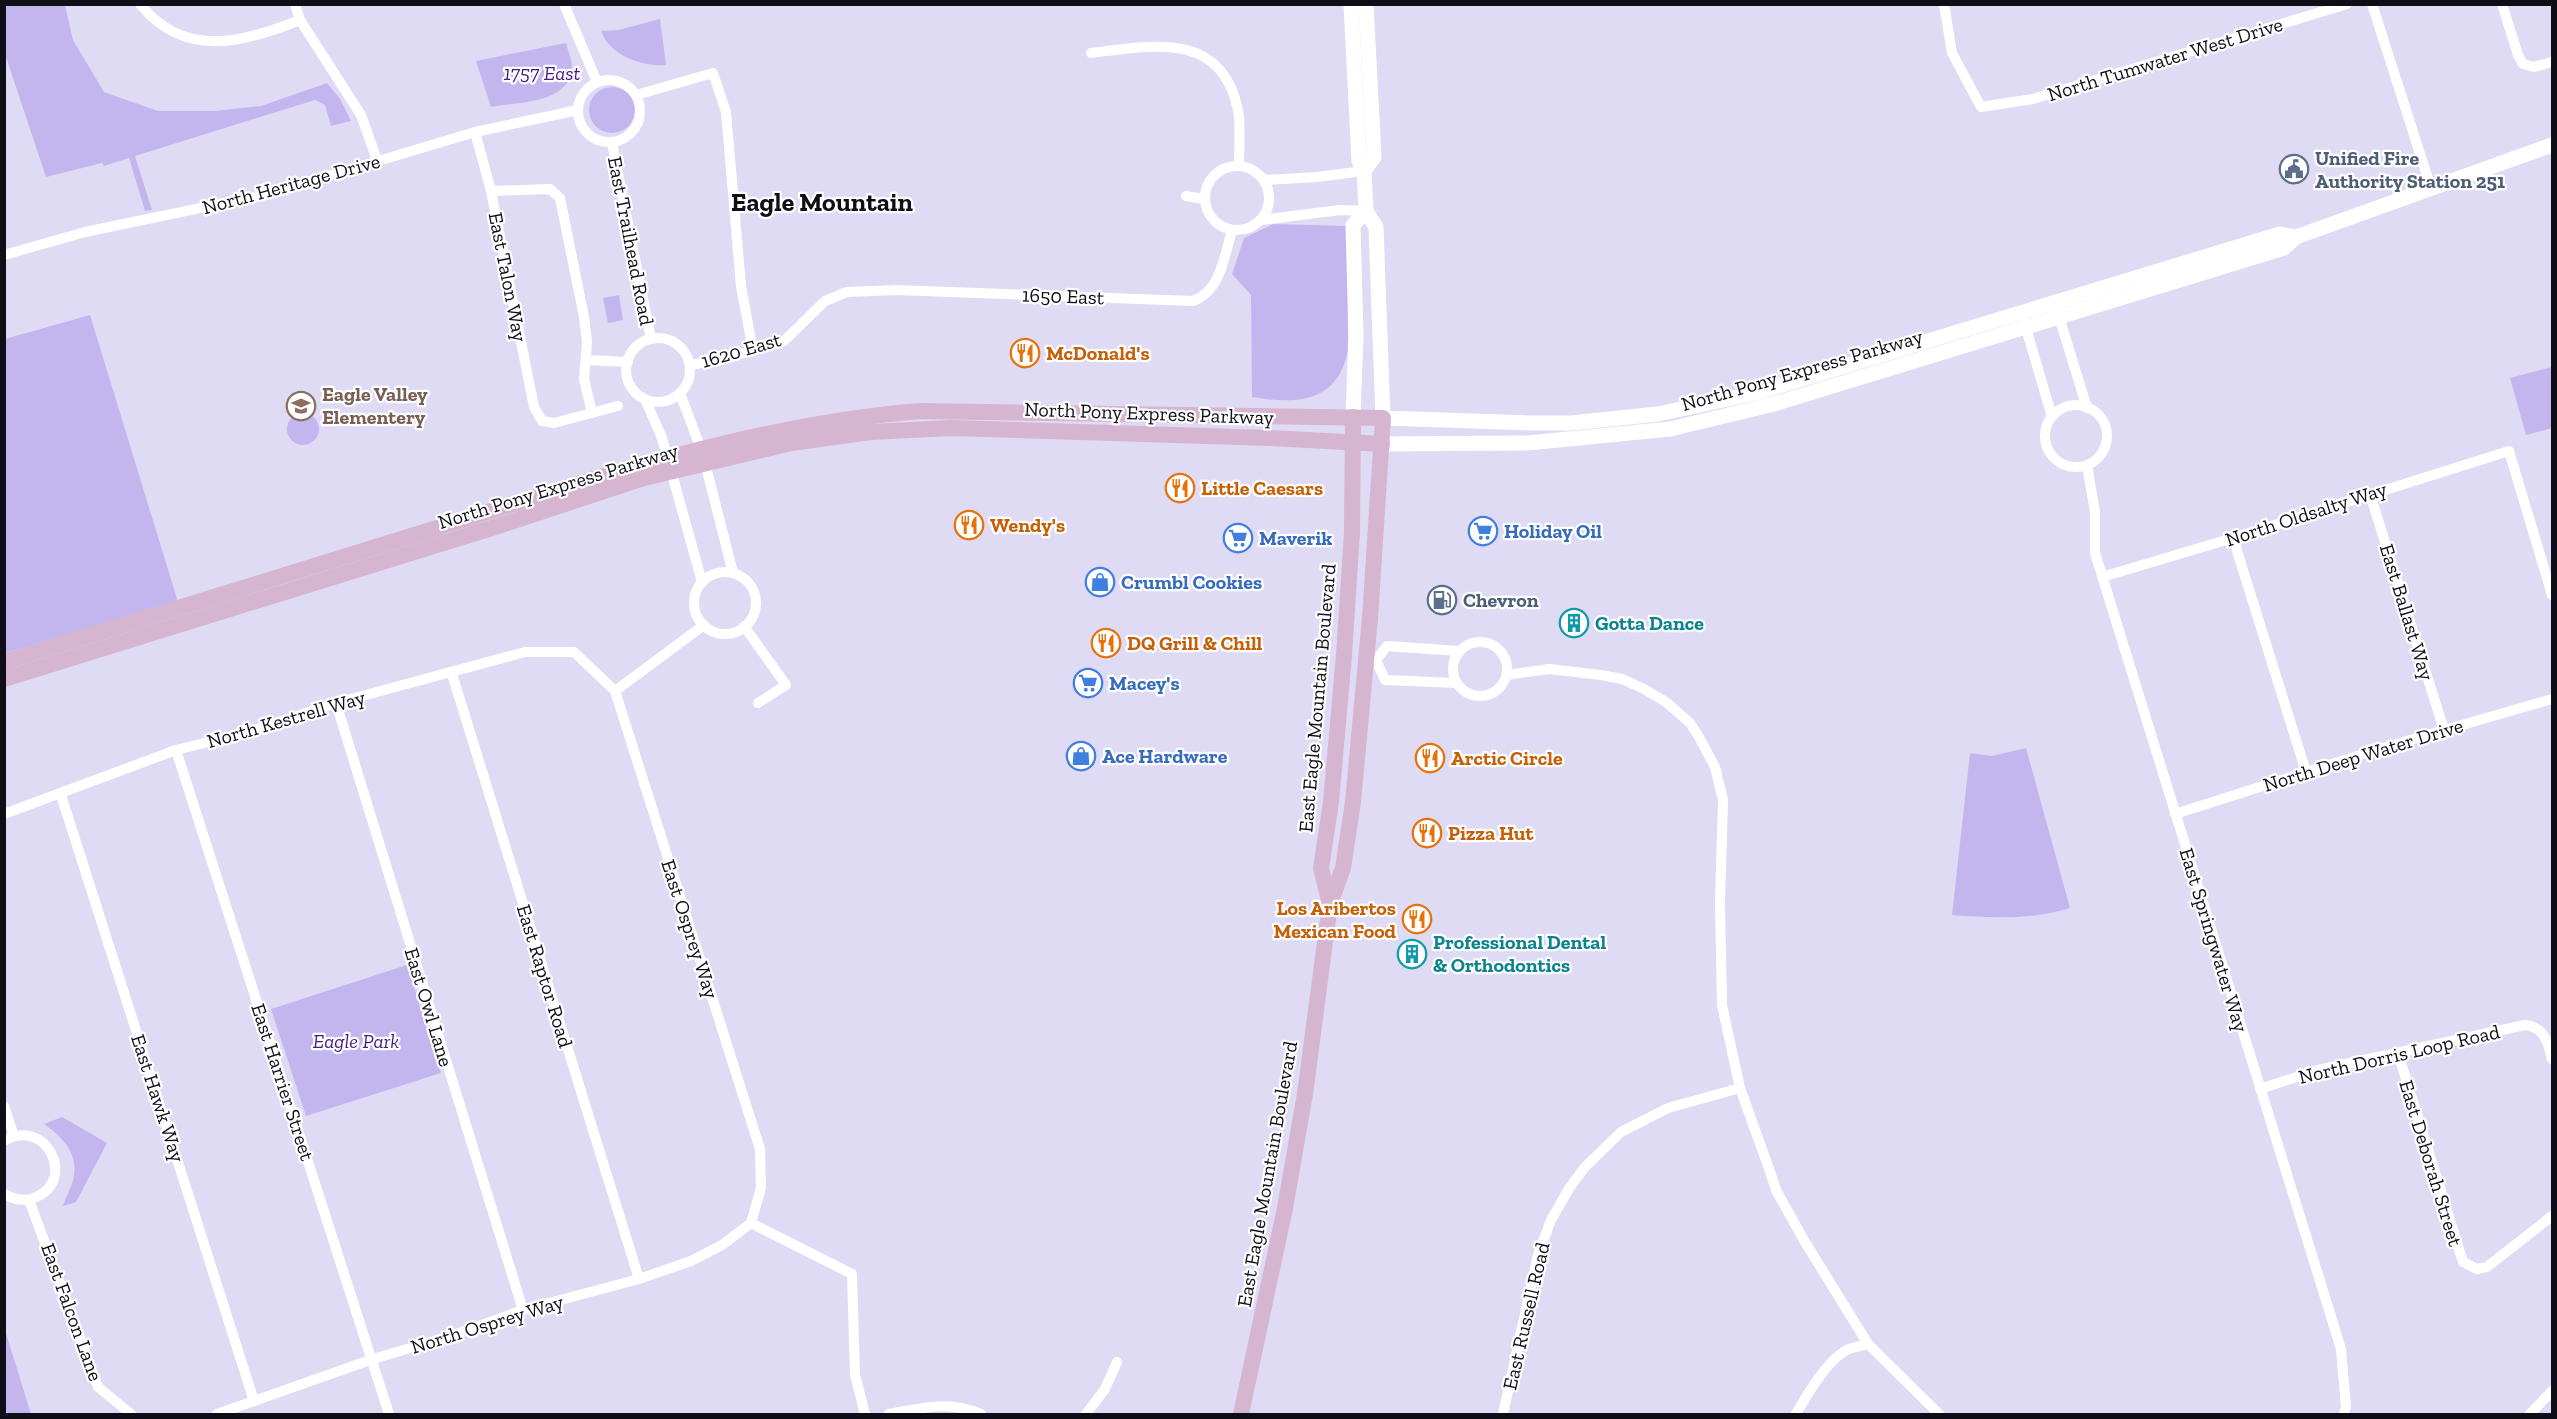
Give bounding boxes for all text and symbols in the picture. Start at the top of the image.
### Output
street label: North Tumwater West Drive [2044,12,2286,106]
park label: 1757 East [504,61,581,85]
place label: Unified Fire Authority Station 251 [2315,146,2505,193]
street label: North Heritage Drive [199,149,383,219]
public building icon: Unified Fire Authority Station 251 [2278,153,2310,185]
street label: East Trailhead Road [603,154,659,328]
district label: Eagle Mountain [731,186,914,218]
street label: East Talon Way [484,210,532,345]
street label: 1650 East [1021,283,1105,309]
street label: North Pony Express Parkway [1679,324,1926,416]
street label: 1620 East [698,327,784,373]
restaurant icon: McDonald's [1009,337,1041,369]
place label: McDonald's [1046,341,1150,365]
place label: Eagle Valley Elementery [322,382,428,429]
school or university icon: Eagle Valley Elementery [285,390,317,422]
street label: North Pony Express Parkway [1024,397,1275,429]
street label: North Pony Express Parkway [435,438,682,534]
restaurant icon: Little Caesars [1164,472,1196,504]
place label: Little Caesars [1201,476,1323,500]
street label: North Oldsalty Way [2222,476,2391,551]
restaurant icon: Wendy's [953,509,985,541]
place label: Wendy's [990,513,1065,537]
supermarket icon: Holiday Oil [1467,515,1499,547]
place label: Holiday Oil [1504,519,1602,543]
supermarket icon: Maverik [1222,522,1254,554]
place label: Maverik [1259,526,1332,550]
street label: East Ballast Way [2375,541,2439,684]
street label: East Eagle Mountain Boulevard [1293,563,1341,833]
shop icon: Crumbl Cookies [1084,566,1116,598]
place label: Crumbl Cookies [1121,570,1262,594]
fuel station icon: Chevron [1426,584,1458,616]
place label: Chevron [1463,588,1539,612]
building icon: Gotta Dance [1558,607,1590,639]
place label: Gotta Dance [1595,611,1704,635]
restaurant icon: DQ Grill & Chill [1090,627,1122,659]
place label: DQ Grill & Chill [1127,631,1263,655]
supermarket icon: Macey's [1072,667,1104,699]
place label: Macey's [1109,671,1180,695]
street label: North Kestrell Way [204,685,369,753]
street label: North Deep Water Drive [2260,713,2466,797]
shop icon: Ace Hardware [1065,740,1097,772]
restaurant icon: Arctic Circle [1414,742,1446,774]
place label: Ace Hardware [1102,744,1228,768]
place label: Arctic Circle [1451,746,1563,770]
restaurant icon: Pizza Hut [1411,817,1443,849]
place label: Pizza Hut [1448,821,1534,845]
street label: East Springwater Way [2175,845,2254,1036]
street label: East Osprey Way [656,856,724,1002]
place label: Los Aribertos Mexican Food [1274,896,1397,943]
street label: East Raptor Road [512,902,578,1050]
restaurant icon: Los Aribertos Mexican Food [1401,903,1433,935]
place label: Professional Dental & Orthodontics [1433,930,1606,977]
building icon: Professional Dental & Orthodontics [1396,938,1428,970]
street label: East Owl Lane [400,945,458,1069]
street label: East Harrier Street [246,1000,320,1164]
street label: North Dorris Loop Road [2296,1019,2502,1089]
park label: Eagle Park [313,1029,399,1053]
street label: East Hawk Way [126,1031,190,1166]
street label: East Eagle Mountain Boulevard [1232,1039,1302,1309]
street label: East Deborah Street [2394,1077,2468,1250]
street label: East Falcon Lane [36,1240,108,1384]
street label: East Russell Road [1497,1240,1555,1392]
street label: North Osprey Way [408,1289,567,1359]

